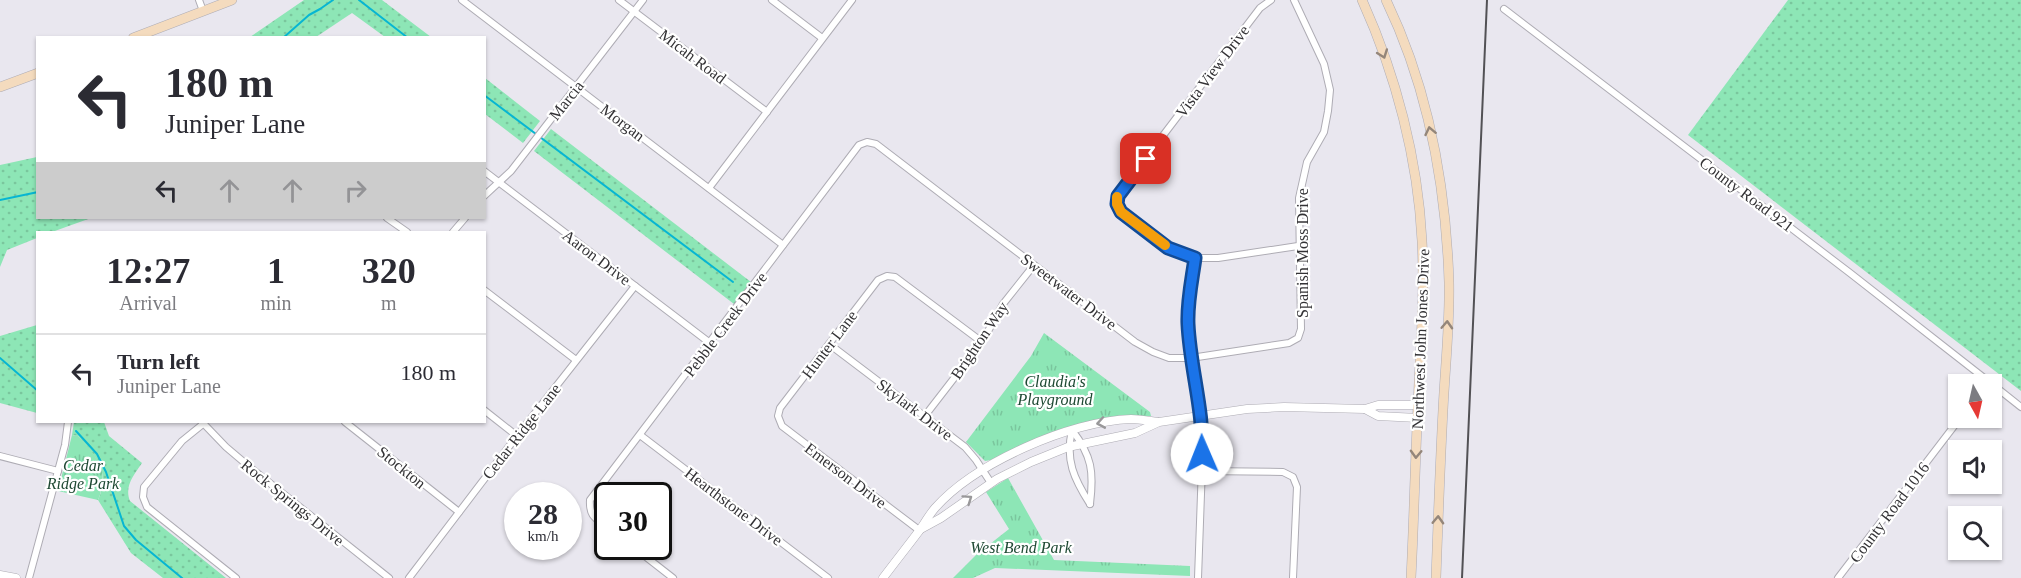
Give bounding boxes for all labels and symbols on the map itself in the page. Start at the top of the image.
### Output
street label: Vista View Drive [1172,22,1252,121]
street label: Micah Road [656,26,729,87]
one-way arrow [1376,48,1389,59]
street label: Marcia [546,77,587,123]
street label: Morgan [597,100,648,145]
one-way arrow [1424,127,1437,137]
pin [1120,133,1171,184]
street label: County Road 921 [1696,154,1797,236]
street label: Spanish Moss Drive [1294,188,1312,318]
street label: Aaron Drive [559,226,634,288]
street label: Northwest John Jones Drive [1409,248,1432,430]
street label: Sweetwater Drive [1018,250,1120,333]
street label: Pebble Creek Drive [681,269,770,380]
street label: Brighton Way [947,298,1012,383]
street label: Hunter Lane [798,307,860,382]
one-way arrow [1440,320,1453,329]
park label: Claudia's Playground [1017,373,1093,409]
north arrow [1948,374,2002,428]
street label: Skylark Drive [873,375,956,444]
street label: Cedar Ridge Lane [479,380,565,483]
one-way arrow [1097,416,1107,429]
position arrow [1170,422,1234,486]
street label: Emerson Drive [802,439,890,511]
street label: Stockton [374,443,429,492]
one-way arrow [1410,450,1423,459]
street label: Rock Springs Drive [237,456,347,550]
park label: Cedar Ridge Park [46,457,120,493]
street label: County Road 1016 [1846,459,1933,566]
street label: Hearthstone Drive [682,464,786,549]
speed limit sign: 30 [594,482,672,560]
one-way arrow [962,495,973,506]
one-way arrow [1432,515,1445,524]
park label: West Bend Park [970,539,1073,556]

